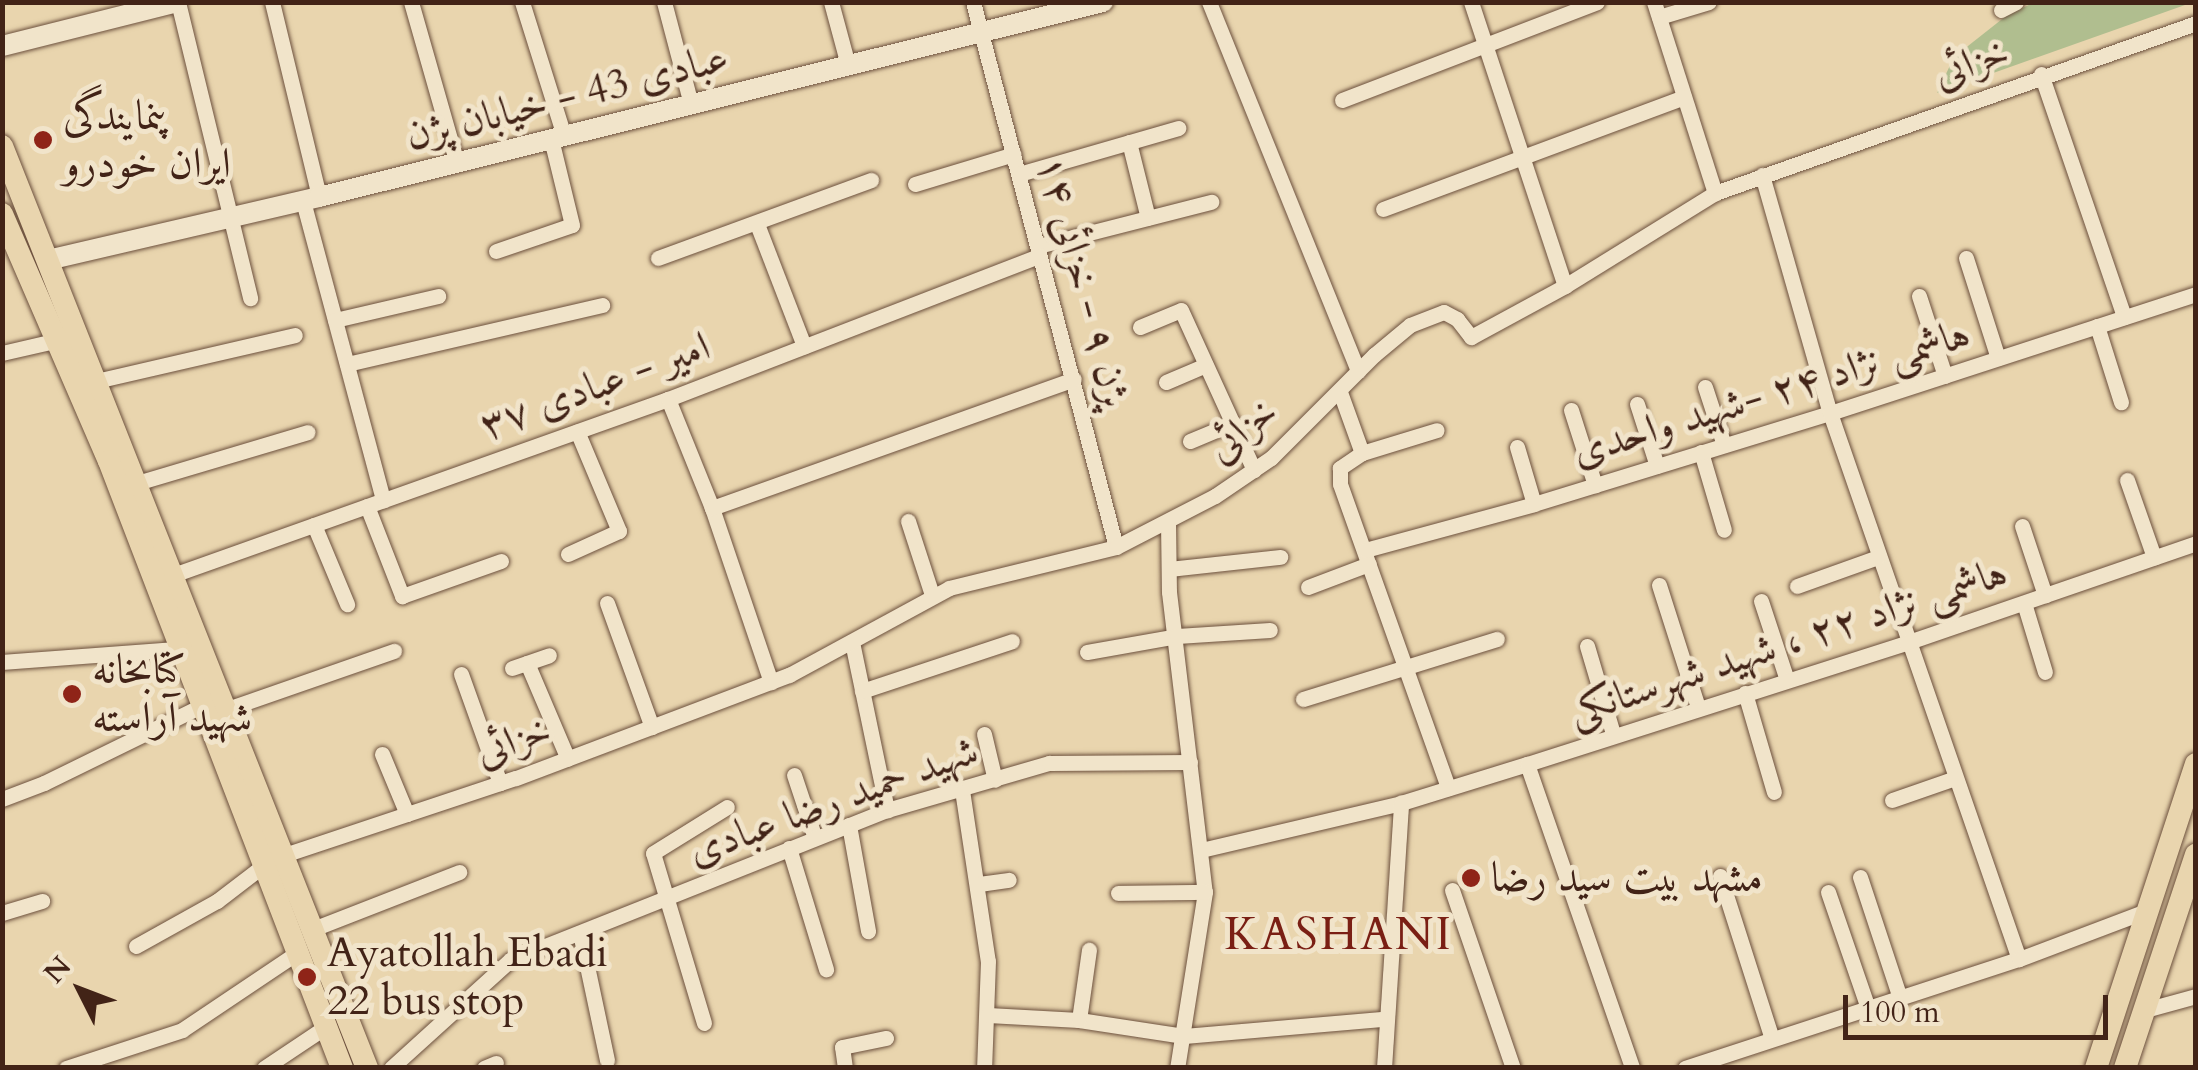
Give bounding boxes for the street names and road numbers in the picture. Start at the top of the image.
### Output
street label: خزائی [1926,26,2016,100]
street label: عبادی 43 - خیابان پژن [400,33,734,161]
street label: پژن ۹ - خزائی ۱۴ [1025,150,1141,412]
street label: هاشمی نژاد ۲۴ -شهید واحدی [1566,308,1976,478]
street label: امیر - عبادی ۳۷ [473,321,717,451]
street label: خزائی [1196,386,1288,474]
street label: هاشمی نژاد ۲۲ ، شهید شهرستانکی [1562,547,2014,737]
street label: خزائی [468,704,558,778]
street label: شهید حمید رضا عبادی [681,725,985,877]

